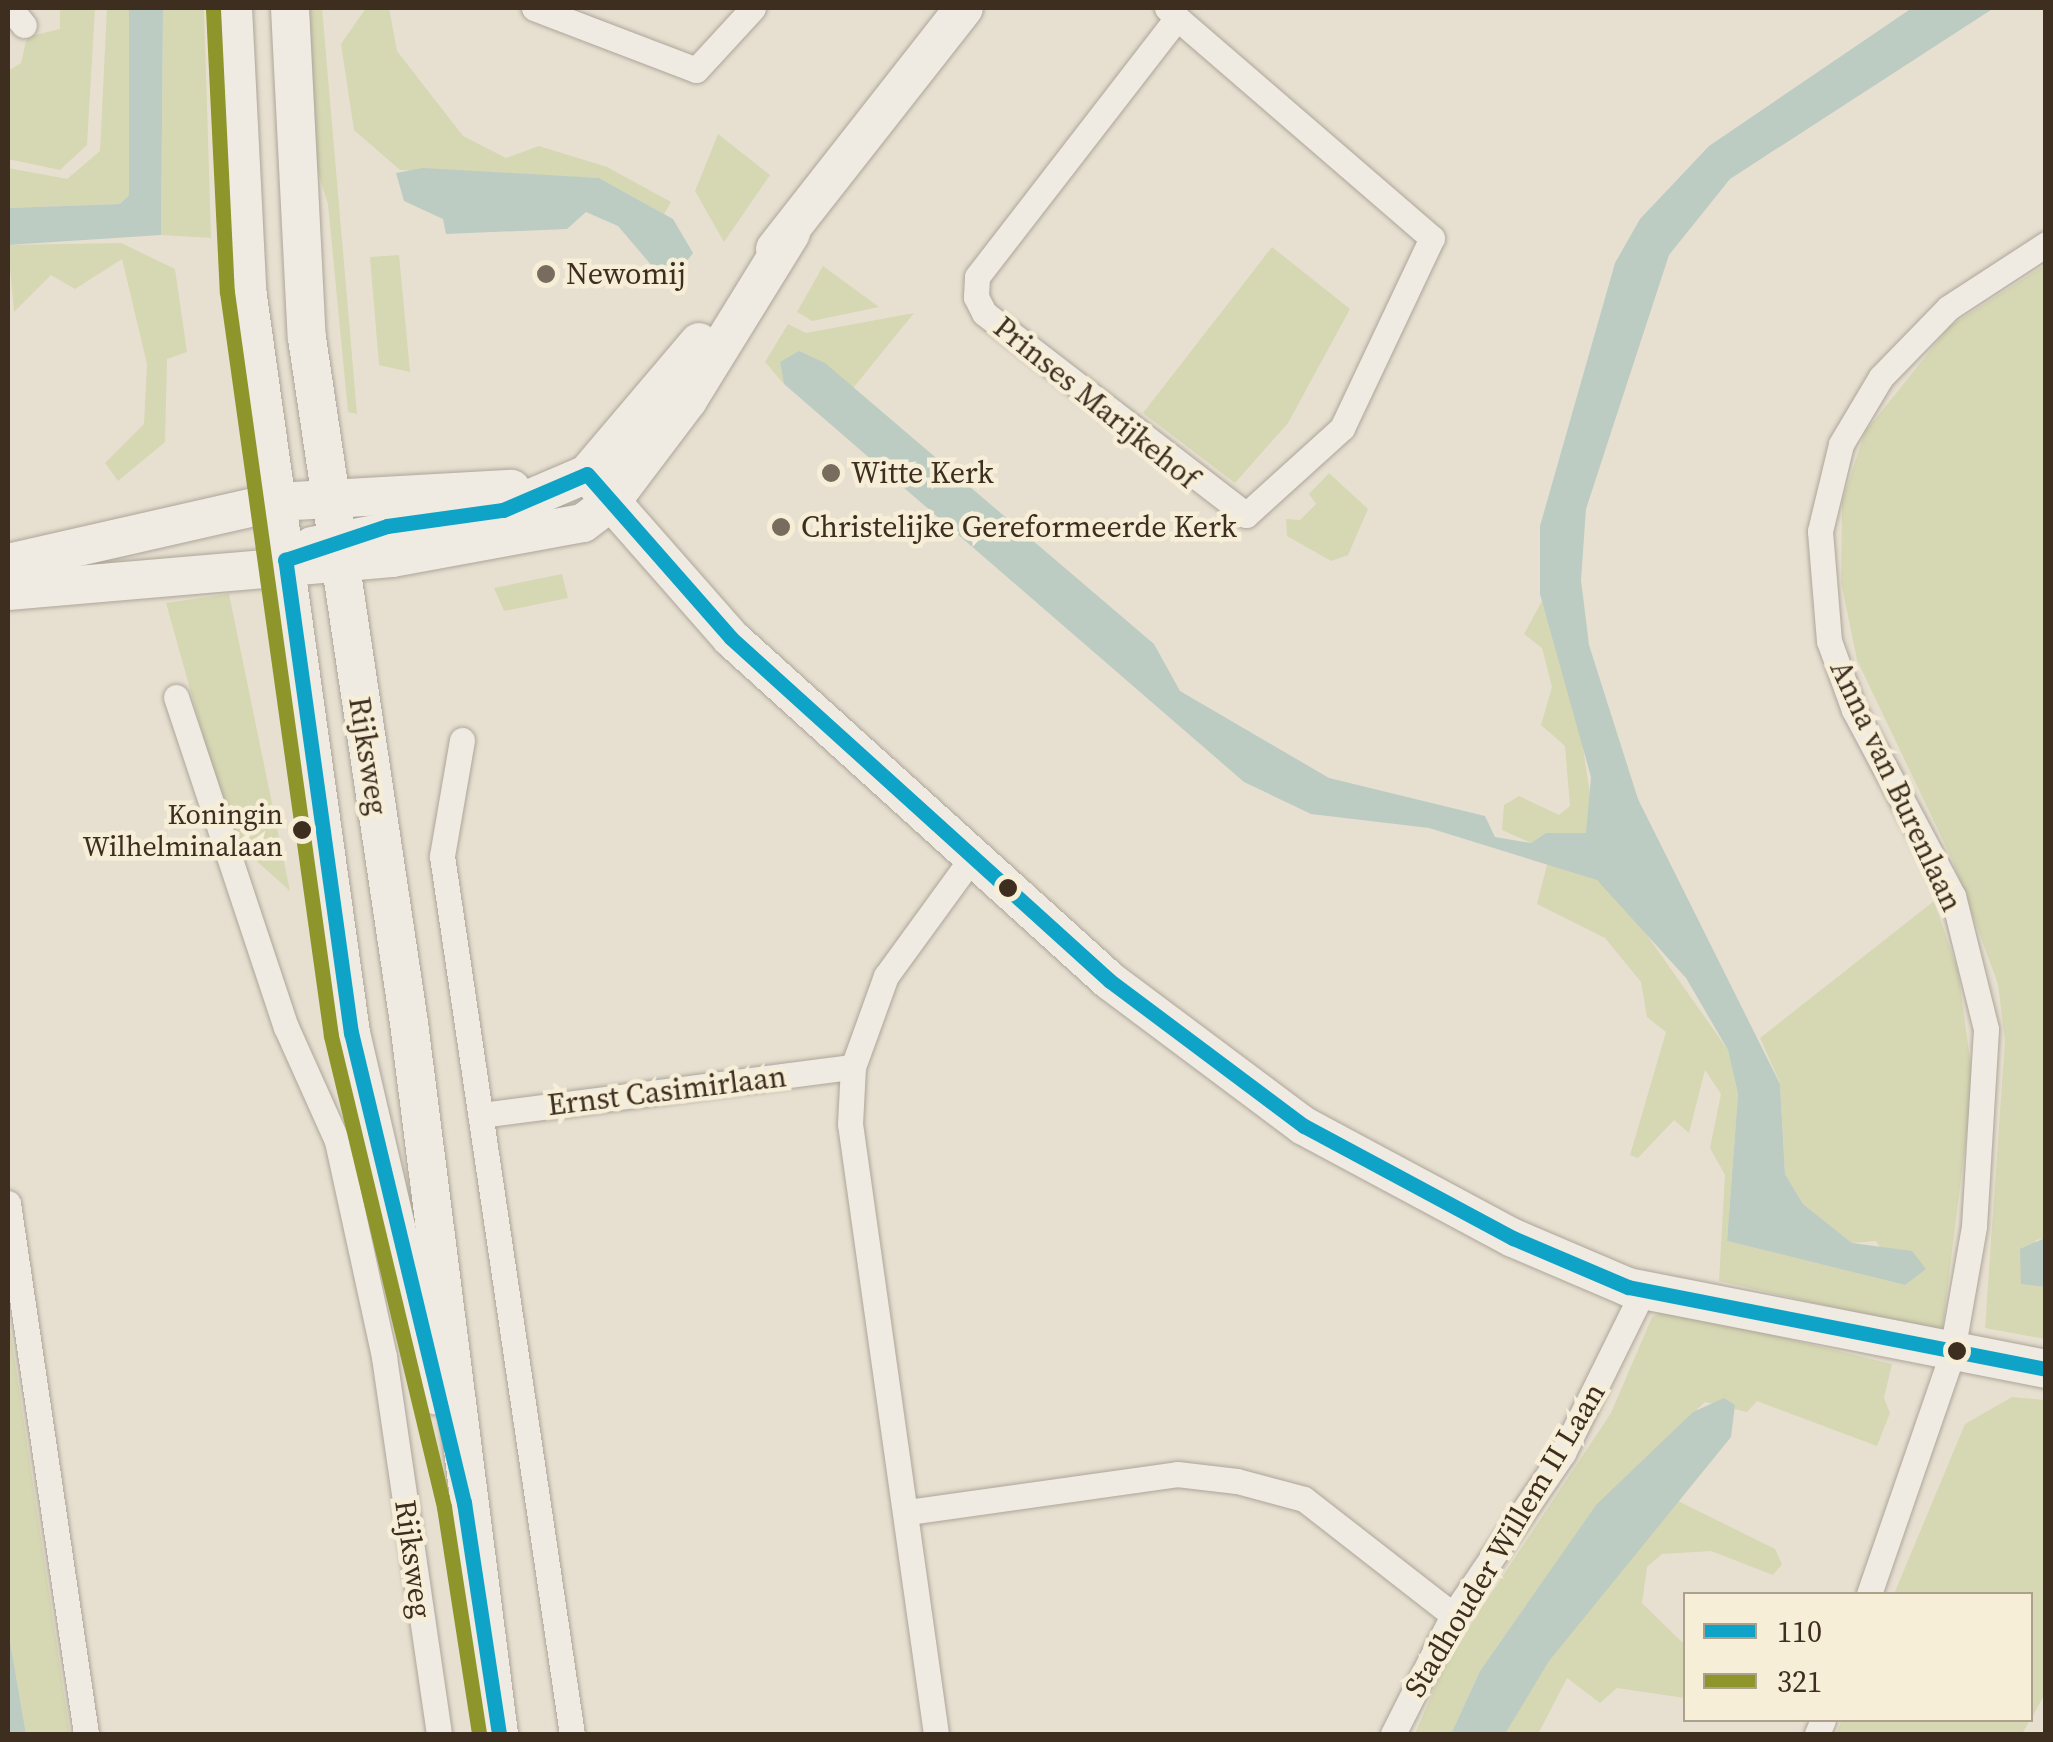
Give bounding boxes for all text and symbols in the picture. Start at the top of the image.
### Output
place label: Newomij [566,256,686,292]
marker: Newomij [535,263,557,285]
street label: Prinses Marijkehof [986,309,1206,497]
place label: Witte Kerk [851,455,994,491]
marker: Witte Kerk [820,462,842,484]
place label: Christelijke Gereformeerde Kerk [801,509,1237,545]
marker: Christelijke Gereformeerde Kerk [770,516,792,538]
street label: Anna van Burenlaan [1822,655,1970,917]
street label: Rijksweg [341,694,395,818]
place label: Koningin Wilhelminalaan [83,797,283,863]
marker: Koningin Wilhelminalaan [292,820,312,840]
unlabelled marker [998,878,1018,898]
street label: Ernst Casimirlaan [545,1058,789,1124]
unlabelled marker [1947,1341,1967,1361]
street label: Stadhouder Willem II Laan [1397,1376,1613,1704]
street label: Rijksweg [387,1498,439,1620]
legend [1683,1592,2033,1722]
text: 110 [1777,1611,1822,1652]
text: 321 [1777,1661,1822,1702]

